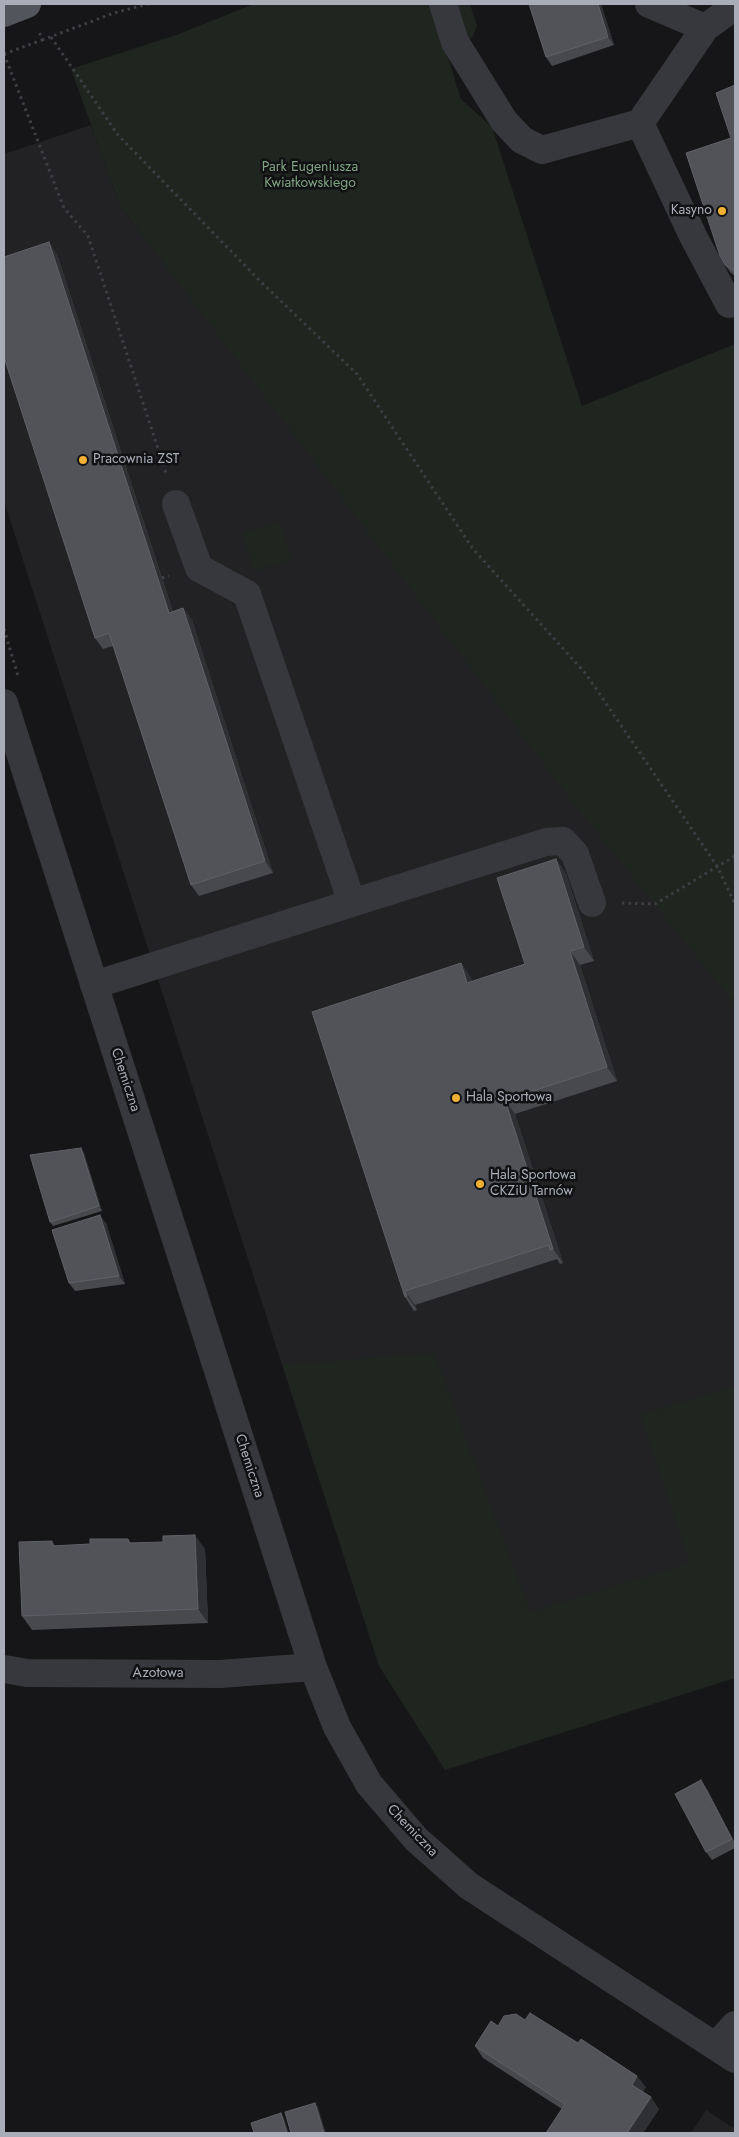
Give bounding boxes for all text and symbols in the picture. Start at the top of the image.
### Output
park label: Park Eugeniusza Kwiatkowskiego [262,160,358,192]
place label: Kasyno [671,203,712,219]
marker: Kasyno [716,205,728,217]
place label: Pracownia ZST [93,452,179,468]
marker: Pracownia ZST [77,454,89,466]
street label: Chemiczna [107,1046,143,1114]
place label: Hala Sportowa [466,1090,552,1106]
marker: Hala Sportowa [450,1092,462,1104]
place label: Hala Sportowa CKZiU Tarnów [490,1168,576,1200]
marker: Hala Sportowa CKZiU Tarnów [474,1178,486,1190]
street label: Chemiczna [231,1432,267,1500]
street label: Azotowa [133,1666,183,1682]
street label: Chemiczna [383,1801,441,1861]

